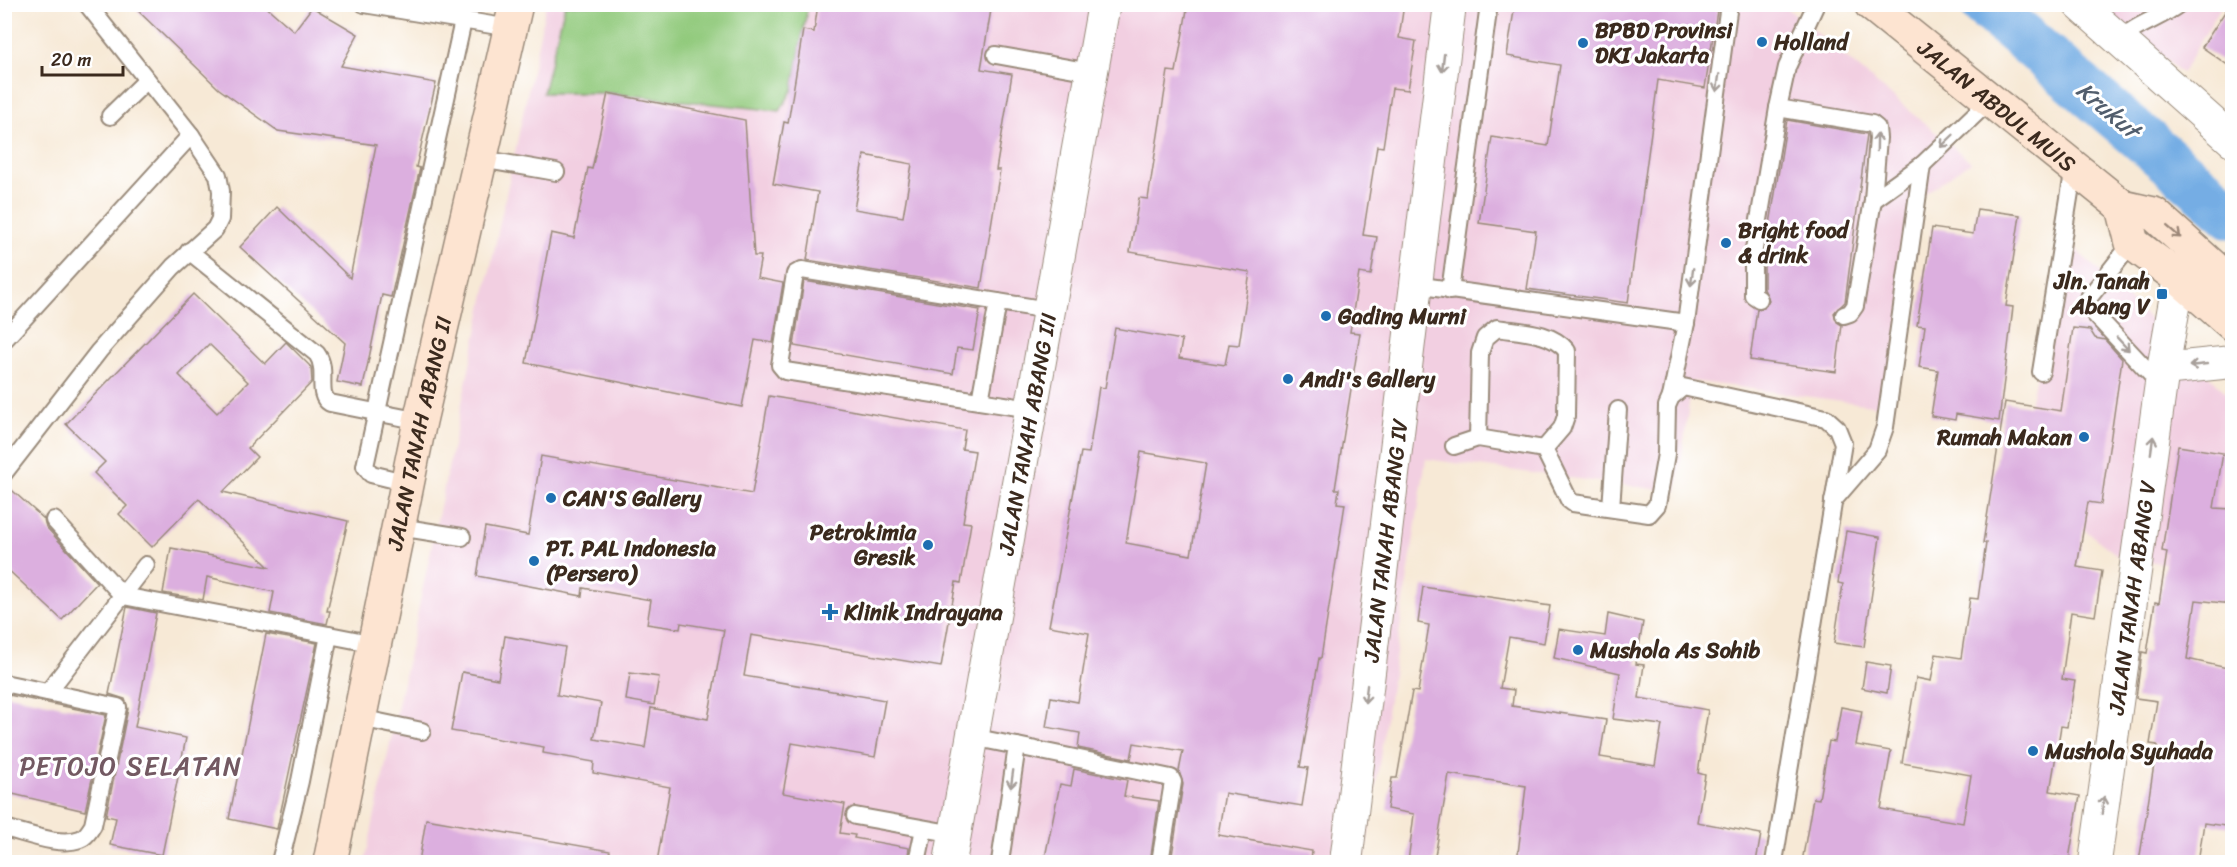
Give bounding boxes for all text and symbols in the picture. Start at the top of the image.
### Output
place label: BPBD Provinsi DKI Jakarta [1595,11,1733,75]
place label: Holland [1773,23,1850,62]
street label: JALAN ABDUL MUIS [1908,29,2085,183]
marker: Holland [1755,35,1769,49]
marker: BPBD Provinsi DKI Jakarta [1576,36,1590,50]
scale bar [42,39,123,77]
text: 20 m [51,44,91,76]
one-way arrow [1437,52,1448,72]
water label: Krukut [2067,71,2153,152]
one-way arrow [1713,73,1724,93]
one-way arrow [1871,132,1883,152]
one-way arrow [1939,134,1954,149]
place label: Bright food & drink [1738,211,1851,275]
one-way arrow [2166,225,2181,239]
marker: Bright food & drink [1719,236,1733,250]
place label: Jln. Tanah Abang V [2052,262,2151,326]
one-way arrow [1687,266,1698,286]
marker: Jln. Tanah Abang V [2155,287,2169,301]
place label: Gading Murni [1337,297,1468,336]
marker: Gading Murni [1319,309,1333,323]
street label: JALAN TANAH ABANG III [986,310,1068,559]
street label: JALAN TANAH ABANG II [375,312,464,555]
one-way arrow [2116,337,2130,352]
place label: Andi's Gallery [1299,360,1436,399]
one-way arrow [2188,360,2208,371]
marker: Andi's Gallery [1281,372,1295,386]
street label: JALAN TANAH ABANG IV [1351,416,1420,665]
place label: Rumah Makan [1936,418,2072,457]
marker: Rumah Makan [2077,430,2091,444]
one-way arrow [2147,436,2158,455]
street label: JALAN TANAH ABANG V [2096,477,2168,718]
place label: CAN'S Gallery [562,479,702,518]
marker: CAN'S Gallery [544,491,558,505]
place label: Petrokimia Gresik [810,513,917,577]
place label: PT. PAL Indonesia (Persero) [546,529,716,593]
marker: Petrokimia Gresik [921,538,935,552]
marker: PT. PAL Indonesia (Persero) [527,554,541,568]
place label: Klinik Indrayana [843,593,1004,632]
marker: Klinik Indrayana [821,603,839,621]
place label: Mushola As Sohib [1589,631,1760,670]
marker: Mushola As Sohib [1571,643,1585,657]
one-way arrow [1361,684,1372,703]
place label: Mushola Syuhada [2044,732,2214,771]
district label: PETOJO SELATAN [19,743,243,789]
marker: Mushola Syuhada [2026,744,2040,758]
one-way arrow [1007,769,1018,788]
one-way arrow [2097,795,2108,815]

